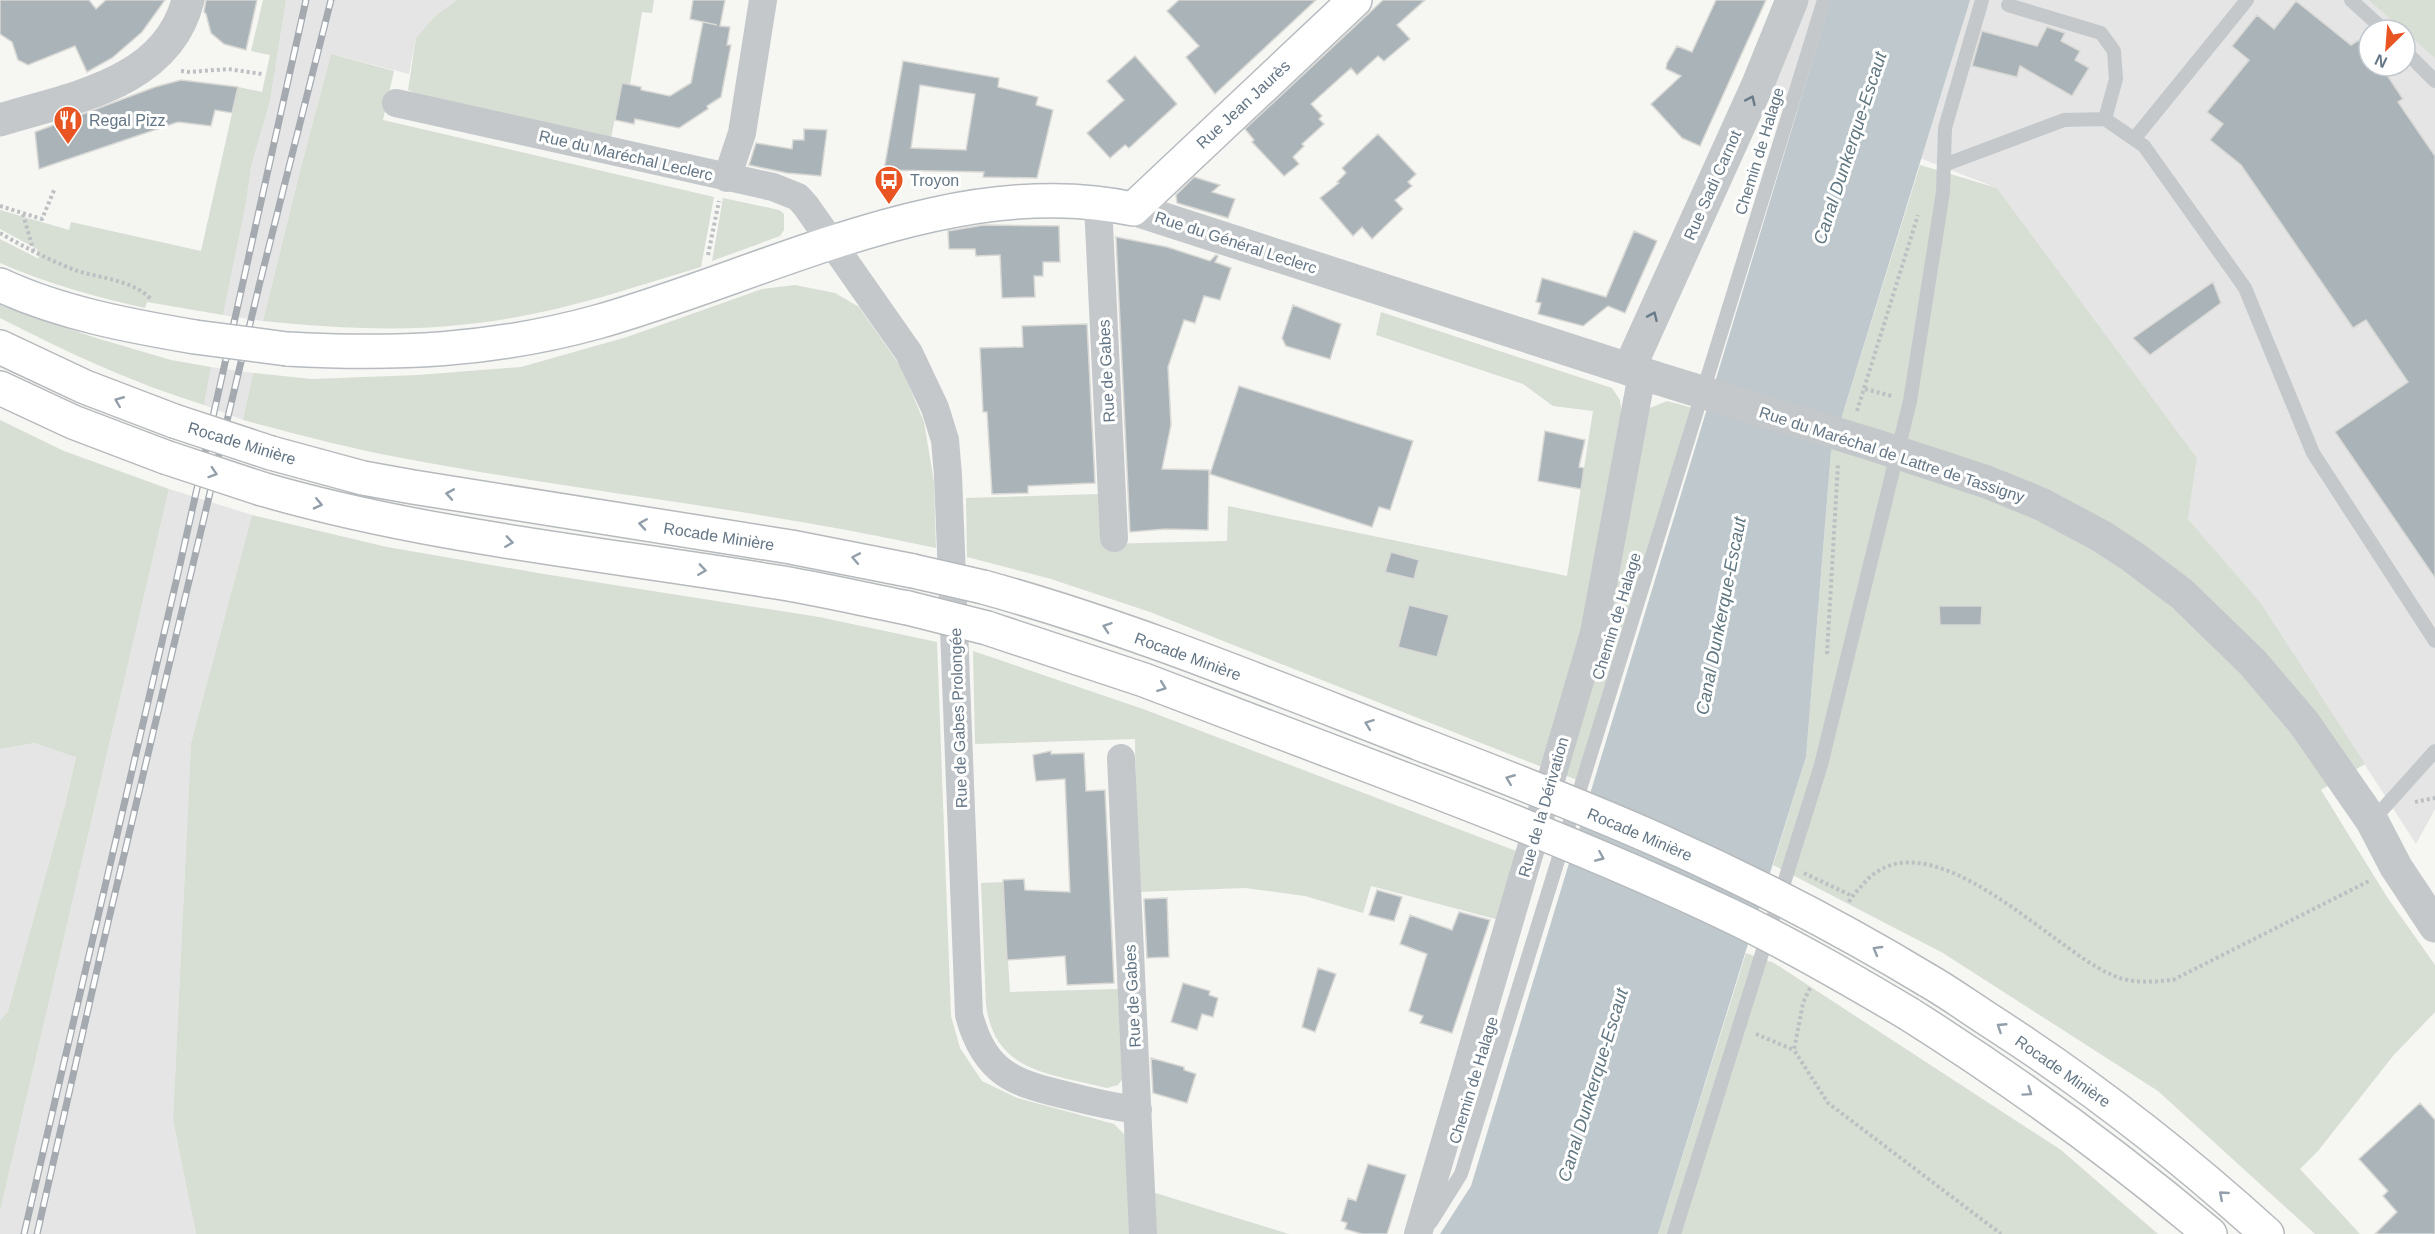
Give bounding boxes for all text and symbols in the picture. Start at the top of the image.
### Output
north arrow [2357,18,2417,78]
water label: Canal Dunkerque-Escaut [1809,48,1891,247]
text: N [2372,51,2390,71]
street label: Rue Jean Jaurès [1193,57,1293,152]
street label: Chemin de Halage [1732,85,1787,217]
one-way arrow [1743,96,1755,107]
restaurant icon: Regal Pizz [52,104,84,146]
place label: Regal Pizz [89,112,165,129]
street label: Rue du Maréchal Leclerc [537,127,714,184]
street label: Rue Sadi Carnot [1681,127,1745,243]
bus stop icon: Troyon [873,164,905,206]
place label: Troyon [910,172,959,189]
street label: Rue du Général Leclerc [1153,208,1319,277]
one-way arrow [1646,311,1658,322]
street label: Rue de Gabes [1095,319,1118,423]
one-way arrow [115,396,126,408]
street label: Rue du Maréchal de Lattre de Tassigny [1757,403,2027,506]
street label: Rocade Minière [186,419,298,468]
one-way arrow [207,466,218,479]
one-way arrow [446,488,456,501]
one-way arrow [313,497,323,510]
water label: Canal Dunkerque-Escaut [1692,514,1750,717]
one-way arrow [638,518,648,531]
street label: Rocade Minière [662,519,776,554]
one-way arrow [505,535,514,547]
street label: Chemin de Halage [1589,550,1644,682]
one-way arrow [851,553,861,566]
one-way arrow [698,564,707,576]
one-way arrow [1102,621,1113,634]
street label: Rue de Gabes Prolongée [947,627,970,809]
street label: Rocade Minière [1132,629,1243,684]
one-way arrow [1156,679,1166,692]
one-way arrow [1364,719,1375,731]
street label: Rue de la Dérivation [1515,735,1572,879]
one-way arrow [1505,774,1516,786]
street label: Rocade Minière [1585,805,1695,864]
one-way arrow [1593,850,1604,862]
street label: Rue de Gabes [1121,944,1144,1048]
one-way arrow [1872,946,1883,958]
water label: Canal Dunkerque-Escaut [1554,985,1632,1184]
street label: Chemin de Halage [1446,1014,1501,1146]
one-way arrow [1996,1024,2007,1035]
street label: Rocade Minière [2012,1032,2114,1111]
one-way arrow [2021,1085,2032,1096]
one-way arrow [2219,1191,2230,1202]

